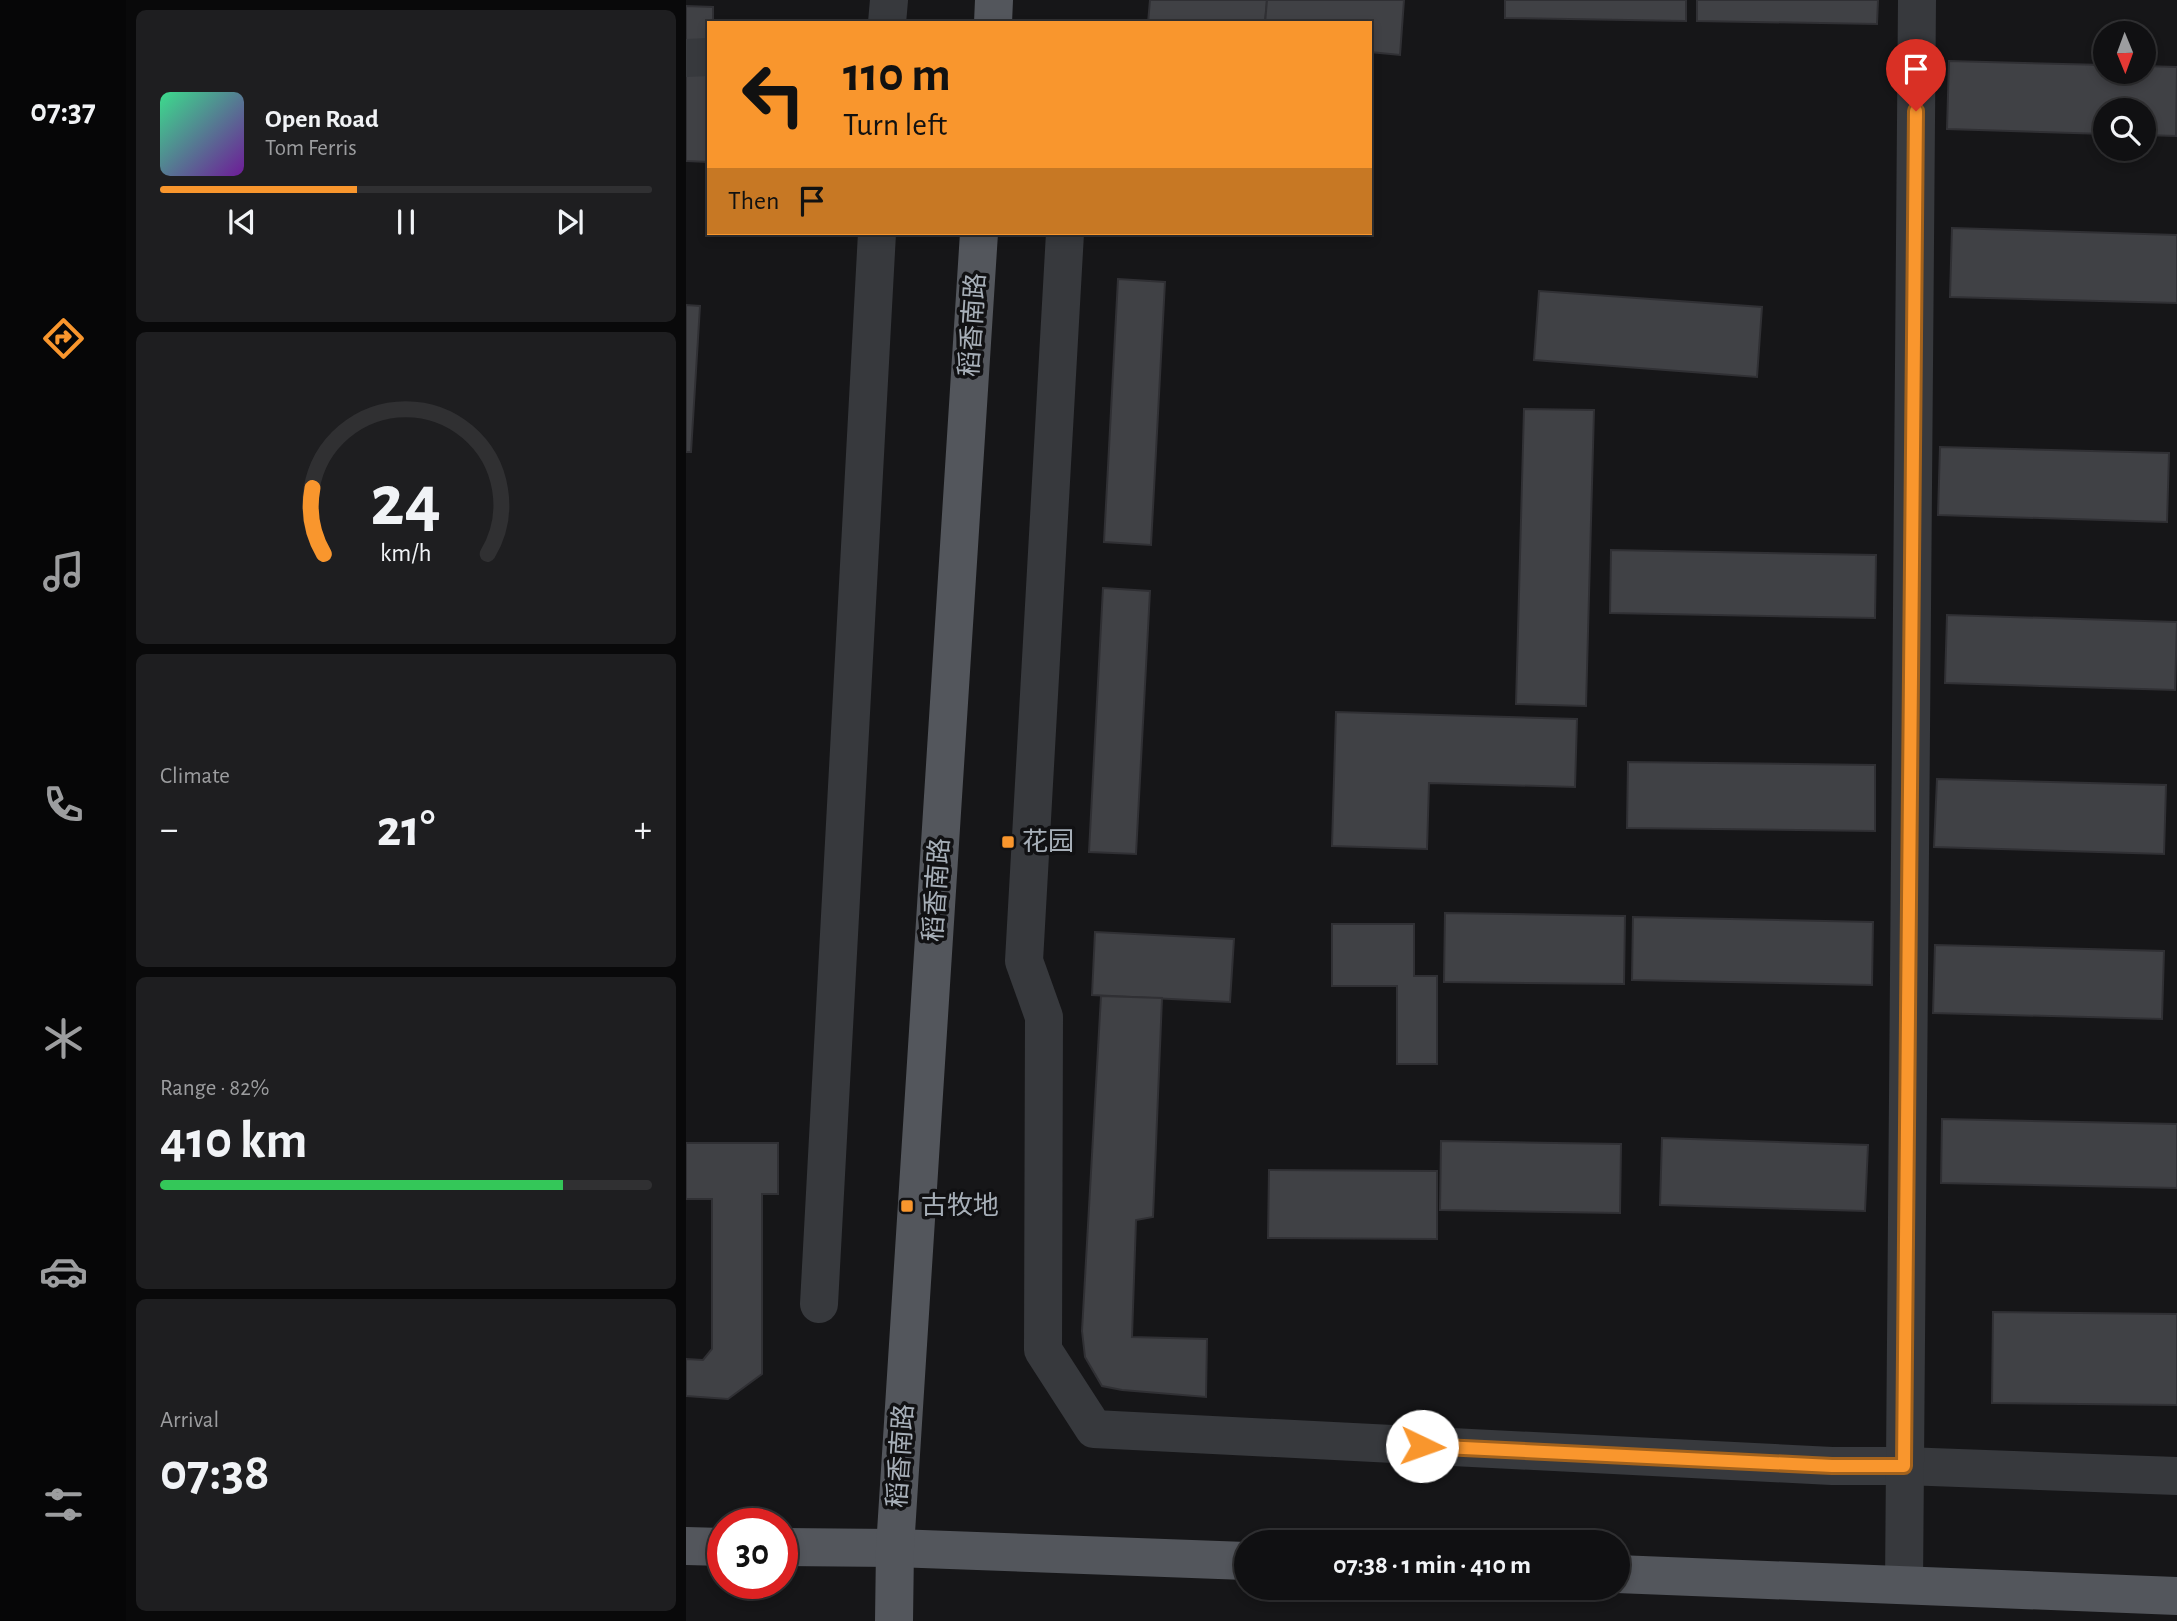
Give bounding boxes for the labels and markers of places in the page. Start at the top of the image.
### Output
pin [1886,39,1946,111]
place label: 花园 [1022,828,1074,855]
marker: 花园 [1000,834,1016,850]
place label: 古牧地 [921,1192,999,1219]
marker: 古牧地 [899,1198,915,1214]

